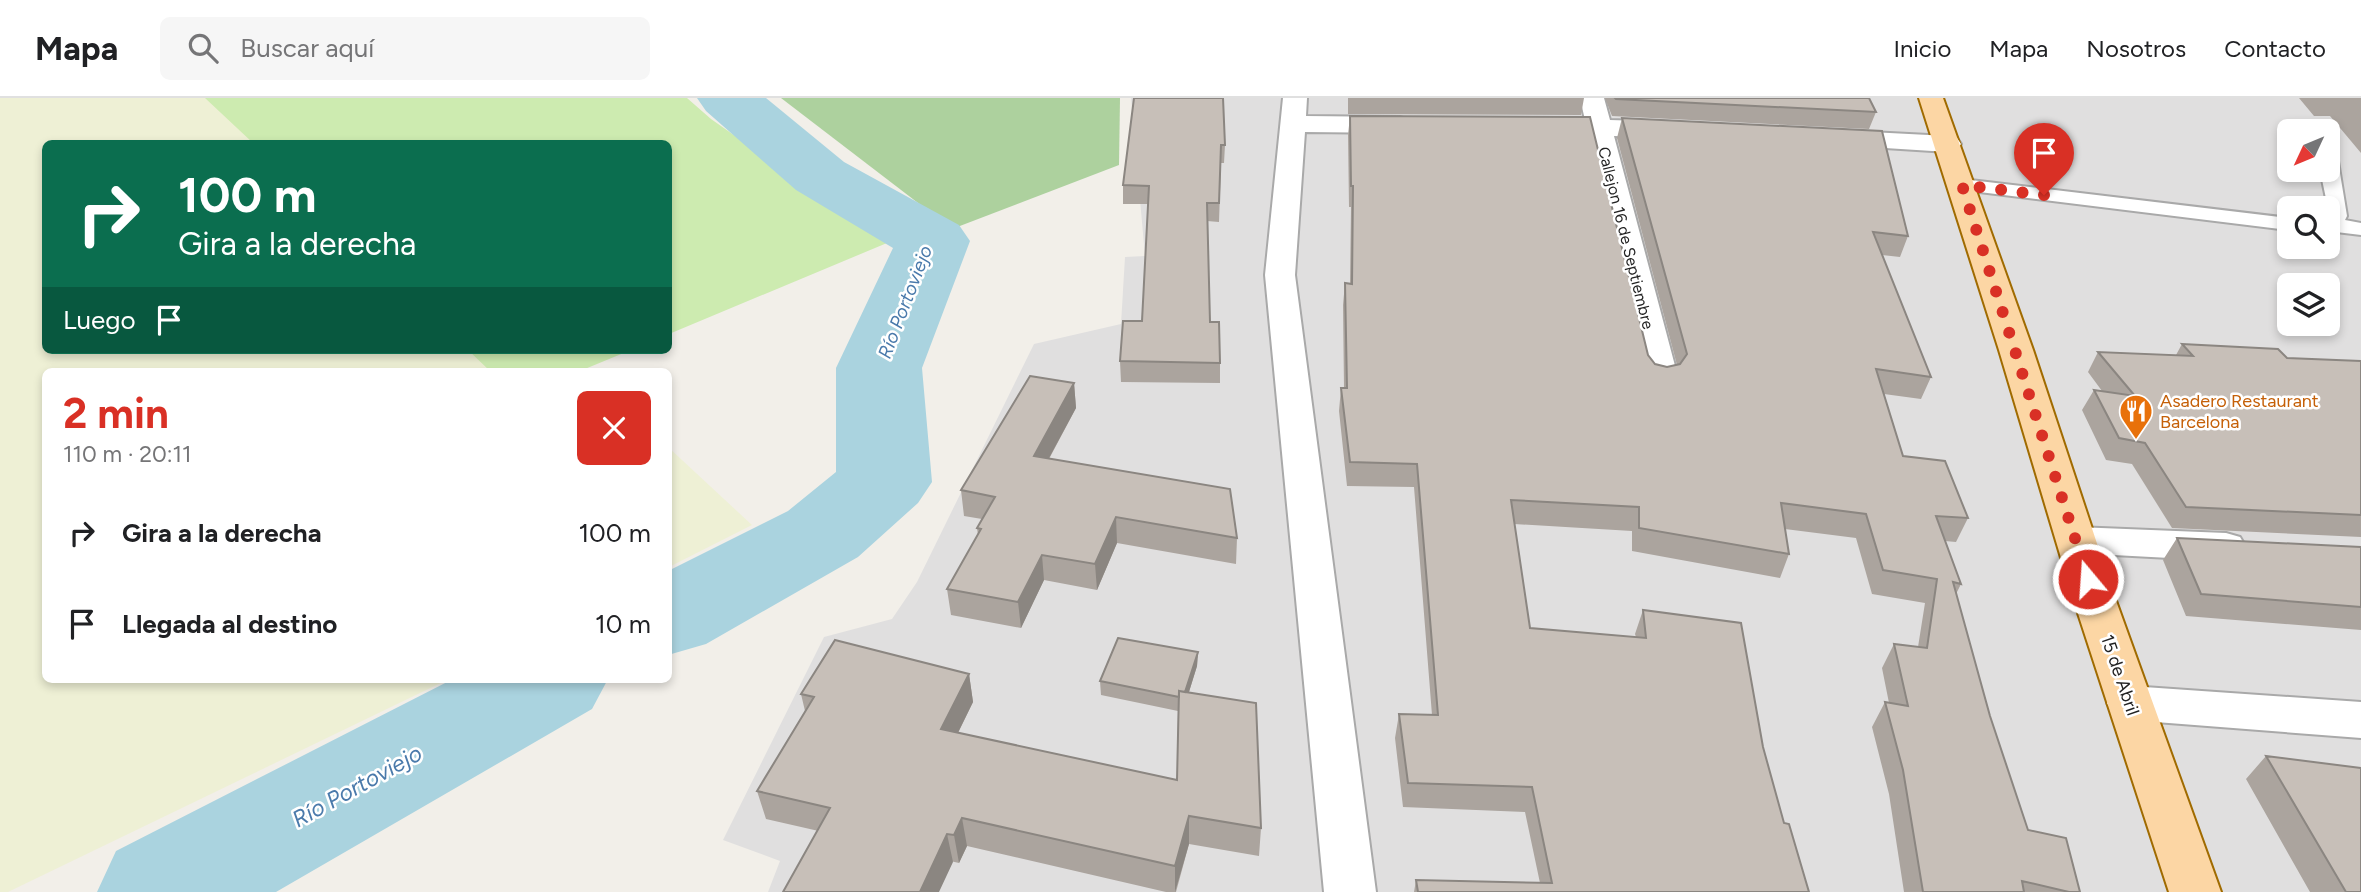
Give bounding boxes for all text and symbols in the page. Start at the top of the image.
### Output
search box [160,17,650,80]
text: Mapa [35,29,118,68]
icon: search [184,29,222,67]
text: Buscar aquí [240,32,374,64]
text: Inicio [1893,34,1951,63]
text: Mapa [1989,34,2048,63]
text: Nosotros [2086,34,2186,63]
text: Contacto [2224,34,2326,63]
north arrow [2277,119,2340,182]
map controls [2277,119,2340,336]
pin [2014,123,2074,195]
icon: arrive [2025,134,2063,172]
street label: Callejon 16 de Septiembre [1594,145,1658,331]
text: 100 m [178,165,317,224]
icon: right [63,168,154,259]
button: search [2277,196,2340,259]
text: Gira a la derecha [178,225,416,263]
water label: Río Portoviejo [873,242,937,362]
button: layers [2277,273,2340,336]
icon: arrive [150,301,188,339]
text: Luego [63,304,136,336]
text: 2 min [63,388,169,439]
place label: Asadero Restaurant Barcelona [2160,390,2319,433]
button: close [577,391,651,465]
restaurant icon: Asadero Restaurant Barcelona [2117,392,2155,441]
text: 110 m · 20:11 [63,440,192,468]
icon: right [63,514,101,552]
text: Gira a la derecha [122,517,322,549]
text: 100 m [578,517,651,549]
position arrow [2051,542,2125,616]
icon: arrive [63,605,101,643]
text: Llegada al destino [122,608,337,640]
text: 10 m [595,608,651,640]
street label: 15 de Abril [2096,632,2144,718]
water label: Río Portoviejo [287,739,427,833]

